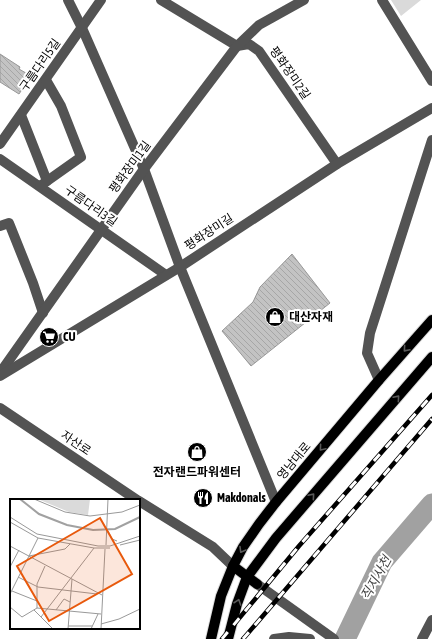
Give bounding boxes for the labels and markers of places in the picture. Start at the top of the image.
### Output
shop icon: 대산자재 [264,306,286,328]
place label: 대산자재 [289,310,333,324]
supermarket icon: CU [38,326,60,348]
place label: CU [63,330,75,344]
shop icon: 전자랜드파워센터 [186,441,208,463]
place label: 전자랜드파워센터 [153,465,241,479]
restaurant icon: Makdonals [192,487,214,509]
place label: Makdonals [217,491,267,505]

